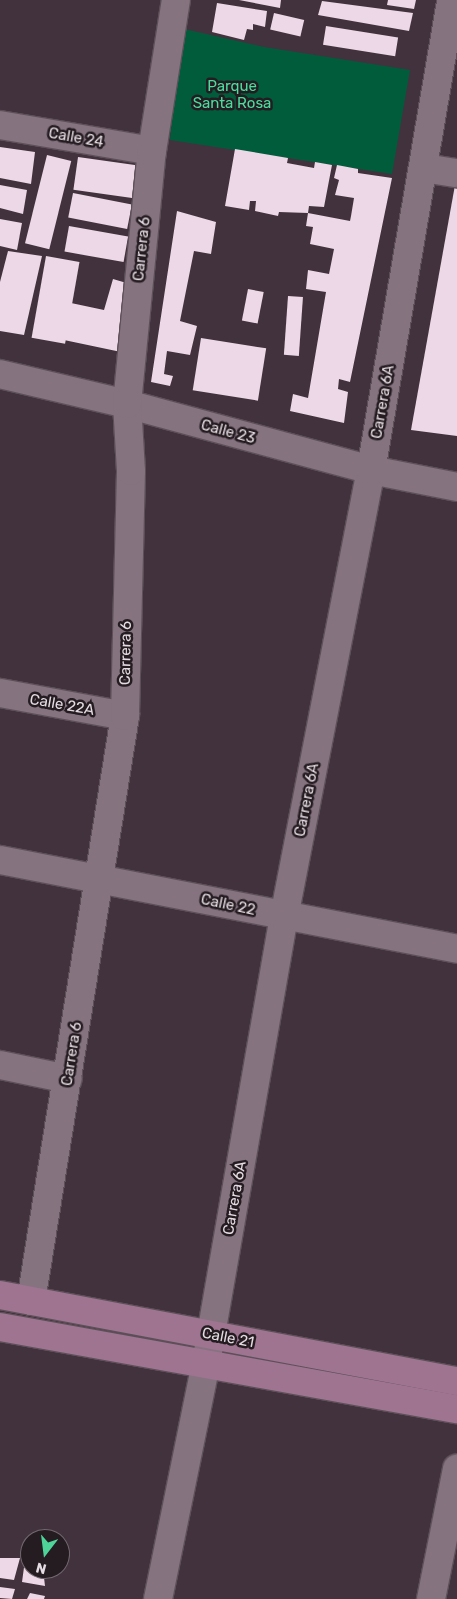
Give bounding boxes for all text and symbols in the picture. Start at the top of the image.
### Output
park label: Parque Santa Rosa [193,77,271,112]
street label: Calle 24 [47,124,105,152]
street label: Carrera 6 [130,216,154,282]
street label: Carrera 6A [368,364,398,440]
street label: Calle 23 [199,416,257,448]
street label: Carrera 6 [116,621,136,685]
street label: Calle 22A [28,690,96,720]
street label: Carrera 6A [291,762,323,838]
street label: Calle 22 [199,890,257,920]
street label: Carrera 6 [58,1021,86,1087]
street label: Carrera 6A [220,1160,250,1236]
street label: Calle 21 [200,1324,256,1352]
north arrow [20,1529,70,1579]
text: N [34,1558,48,1578]

